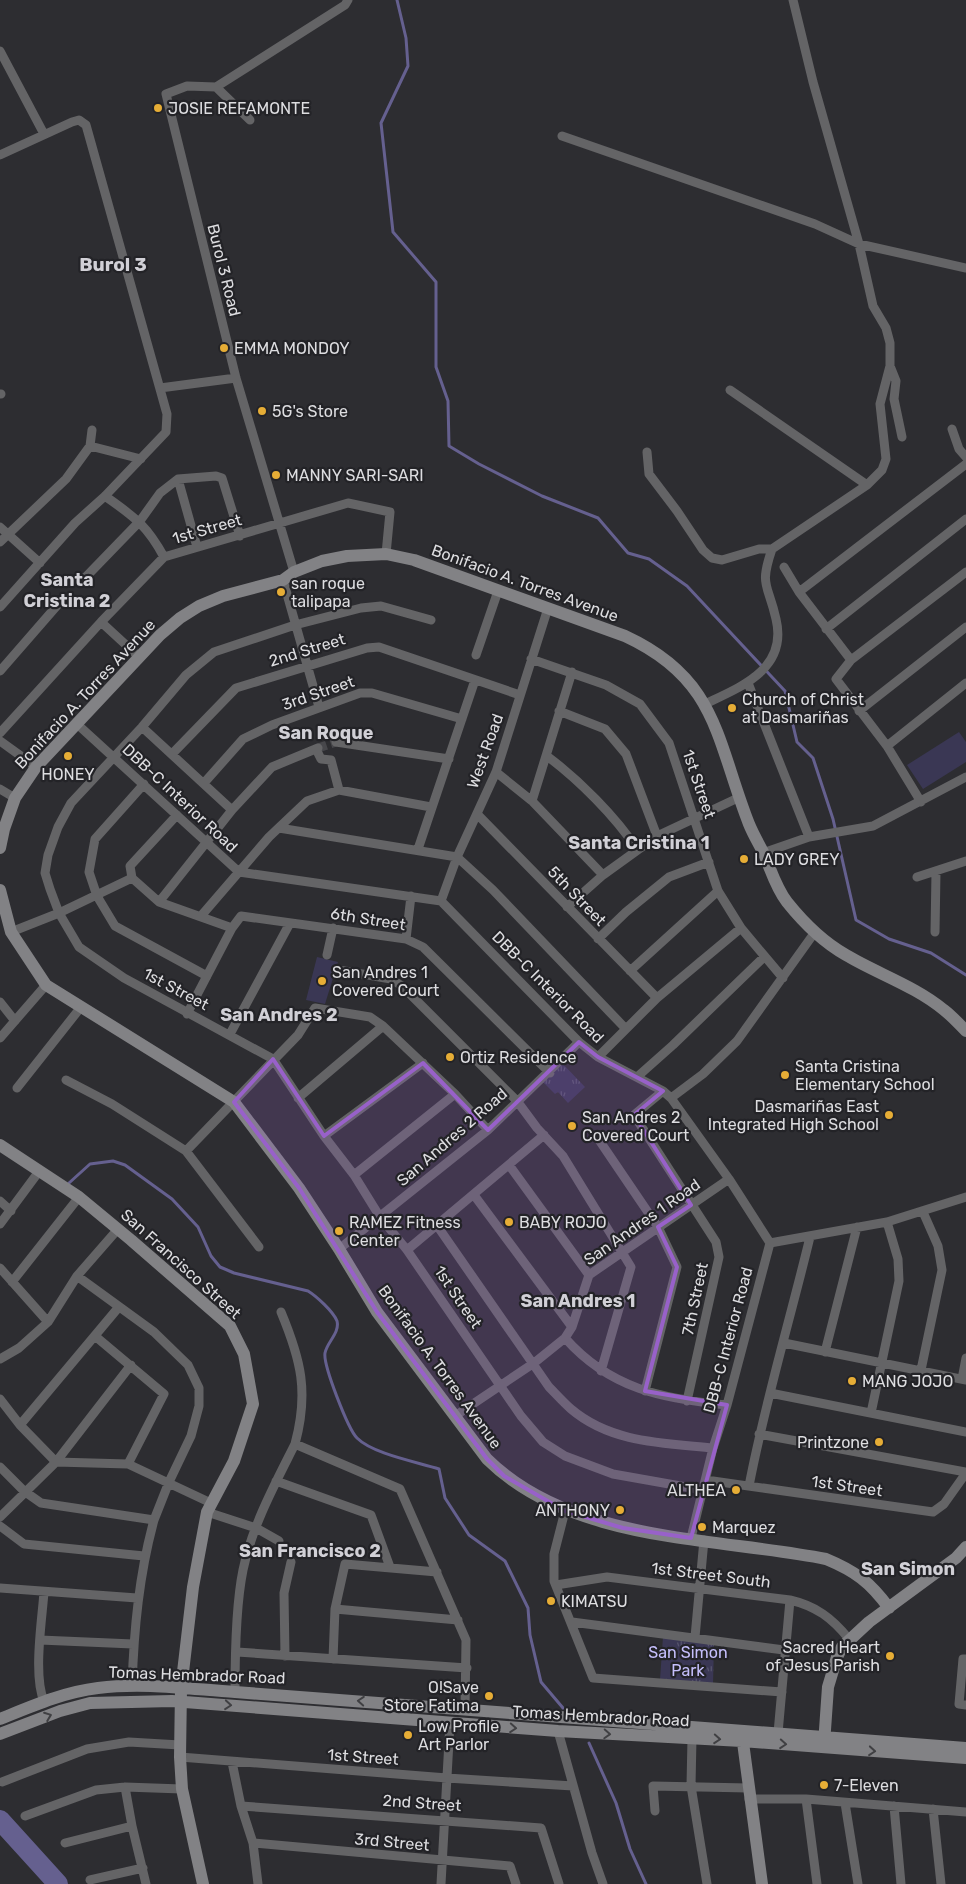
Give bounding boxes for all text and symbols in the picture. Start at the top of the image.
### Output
place label: JOSIE REFAMONTE [168,99,310,118]
marker: JOSIE REFAMONTE [152,102,164,114]
street label: Burol 3 Road [203,222,245,318]
district label: Burol 3 [79,253,147,276]
place label: EMMA MONDOY [234,339,350,358]
marker: EMMA MONDOY [218,342,230,354]
place label: 5G's Store [272,402,348,421]
marker: 5G's Store [256,405,268,417]
place label: MANNY SARI-SARI [286,466,424,485]
marker: MANNY SARI-SARI [270,469,282,481]
street label: 1st Street [170,510,244,548]
street label: Bonifacio A. Torres Avenue [429,540,621,626]
district label: Santa Cristina 2 [23,569,111,612]
place label: san roque talipapa [291,574,365,611]
marker: san roque talipapa [275,586,287,598]
street label: Bonifacio A. Torres Avenue [11,615,159,773]
street label: 2nd Street [267,629,347,671]
street label: 3rd Street [279,672,357,714]
place label: Church of Christ at Dasmariñas [742,690,864,727]
marker: Church of Christ at Dasmariñas [726,702,738,714]
street label: West Road [463,711,507,791]
district label: San Roque [279,722,374,744]
street label: DBB-C Interior Road [118,740,242,856]
street label: 1st Street [678,747,720,821]
marker: HONEY [62,750,74,762]
place label: HONEY [41,765,95,784]
district label: Santa Cristina 1 [568,832,710,854]
place label: LADY GREY [754,850,840,869]
marker: LADY GREY [738,853,750,865]
street label: 5th Street [544,862,610,930]
street label: 6th Street [329,904,407,934]
street label: DBB-C Interior Road [488,927,608,1047]
place label: San Andres 1 Covered Court [332,963,439,1000]
street label: 1st Street [140,964,212,1014]
marker: San Andres 1 Covered Court [316,975,328,987]
district label: San Andres 2 [220,1004,338,1026]
place label: Ortiz Residence [460,1048,576,1067]
marker: Ortiz Residence [444,1051,456,1063]
place label: Santa Cristina Elementary School [795,1057,935,1094]
marker: Santa Cristina Elementary School [779,1069,791,1081]
street label: San Andres 2 Road [393,1084,511,1190]
place label: Dasmariñas East Integrated High School [708,1097,879,1134]
place label: San Andres 2 Covered Court [582,1108,689,1145]
marker: Dasmariñas East Integrated High School [883,1109,895,1121]
marker: San Andres 2 Covered Court [566,1120,578,1132]
street label: San Andres 1 Road [580,1175,704,1269]
street label: San Francisco Street [117,1205,245,1323]
place label: RAMEZ Fitness Center [349,1213,461,1250]
place label: BABY ROJO [519,1213,607,1232]
marker: BABY ROJO [503,1216,515,1228]
marker: RAMEZ Fitness Center [333,1225,345,1237]
street label: 7th Street [678,1261,712,1337]
street label: 1st Street [430,1262,486,1332]
street label: DBB-C Interior Road [699,1265,757,1415]
street label: Bonifacio A. Torres Avenue [374,1282,506,1453]
district label: San Andres 1 [521,1290,635,1312]
place label: MANG JOJO [862,1372,953,1391]
marker: MANG JOJO [846,1375,858,1387]
place label: Printzone [797,1433,869,1452]
marker: Printzone [873,1436,885,1448]
street label: 1st Street [810,1472,884,1500]
place label: ALTHEA [667,1481,726,1500]
marker: ALTHEA [730,1484,742,1496]
place label: ANTHONY [535,1501,610,1520]
marker: ANTHONY [614,1504,626,1516]
place label: Marquez [712,1518,776,1537]
marker: Marquez [696,1521,708,1533]
district label: San Francisco 2 [239,1540,381,1562]
street label: 1st Street South [650,1558,772,1592]
district label: San Simon [861,1558,955,1580]
place label: KIMATSU [561,1592,628,1611]
marker: KIMATSU [545,1595,557,1607]
place label: Sacred Heart of Jesus Parish [765,1638,880,1675]
park label: San Simon Park [648,1643,728,1680]
marker: Sacred Heart of Jesus Parish [884,1650,896,1662]
street label: Tomas Hembrador Road [108,1662,286,1688]
place label: O!Save Store Fatima [384,1678,479,1715]
marker: O!Save Store Fatima [483,1690,495,1702]
one-way arrow [356,1696,364,1707]
one-way arrow [225,1699,233,1710]
street label: Tomas Hembrador Road [512,1702,690,1730]
one-way arrow [43,1711,52,1722]
place label: Low Profile Art Parlor [418,1717,499,1754]
one-way arrow [509,1722,517,1733]
one-way arrow [603,1728,611,1739]
marker: Low Profile Art Parlor [402,1729,414,1741]
one-way arrow [713,1734,721,1745]
one-way arrow [779,1738,787,1749]
street label: 1st Street [327,1745,399,1769]
one-way arrow [869,1745,877,1756]
place label: 7-Eleven [834,1776,899,1795]
marker: 7-Eleven [818,1779,830,1791]
street label: 2nd Street [382,1791,462,1815]
street label: 3rd Street [354,1829,430,1855]

